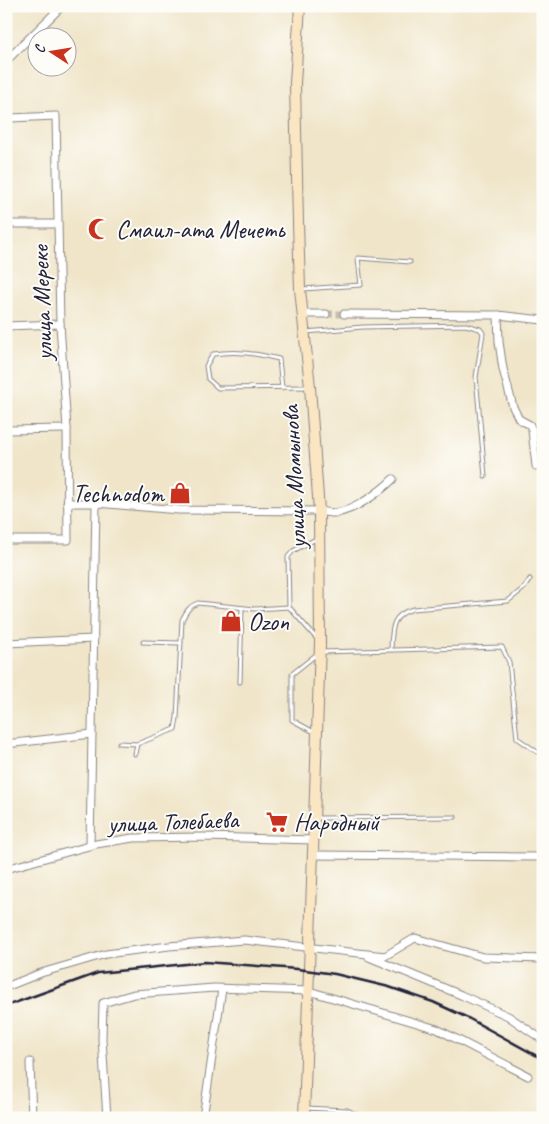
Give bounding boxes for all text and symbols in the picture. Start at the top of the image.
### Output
north arrow [28,28,78,78]
text: С [31,42,49,55]
place label: Смаил-ата Мечеть [116,214,287,246]
mosque icon: Смаил-ата Мечеть [86,216,112,242]
street label: улица Мереке [24,243,60,363]
street label: улица Момынова [274,403,314,551]
place label: Technodom [72,478,166,510]
shop icon: Technodom [167,480,193,506]
place label: Ozon [248,606,290,638]
shop icon: Ozon [218,608,244,634]
street label: улица Толебаева [105,804,241,840]
place label: Народный [294,807,381,839]
supermarket icon: Народный [264,809,290,835]

